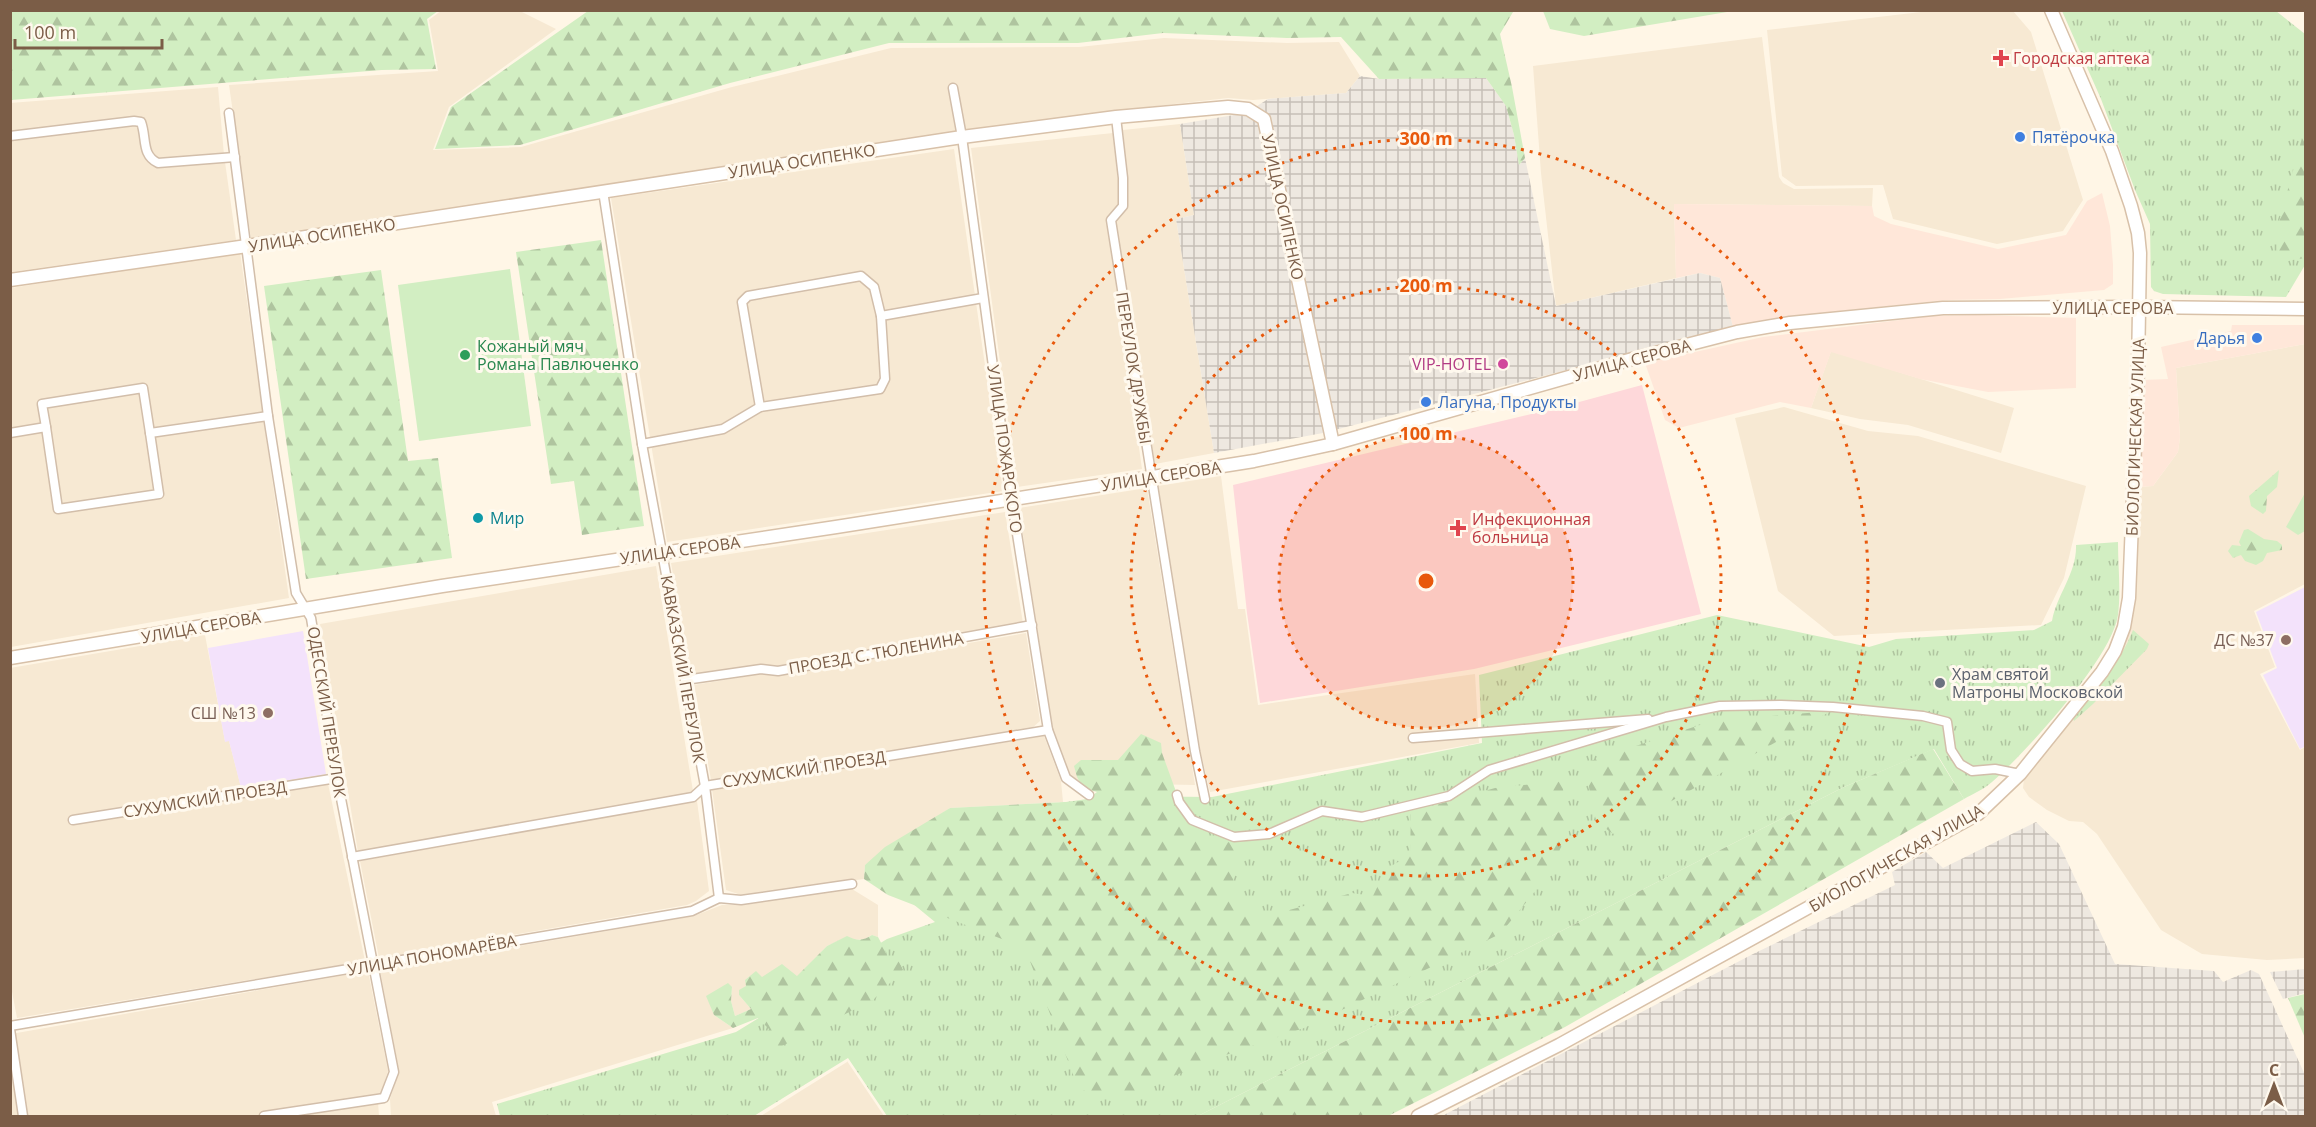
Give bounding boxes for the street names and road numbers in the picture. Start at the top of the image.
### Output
street label: УЛИЦА ОСИПЕНКО [1257,132,1309,282]
street label: УЛИЦА ОСИПЕНКО [727,139,877,183]
street label: УЛИЦА ОСИПЕНКО [247,213,397,257]
street label: ПЕРЕУЛОК ДРУЖБЫ [1111,290,1157,446]
street label: УЛИЦА СЕРОВА [2053,297,2174,319]
street label: УЛИЦА СЕРОВА [1571,334,1694,386]
street label: БИОЛОГИЧЕСКАЯ УЛИЦА [2121,337,2149,536]
street label: УЛИЦА ПОЖАРСКОГО [982,363,1028,535]
street label: УЛИЦА СЕРОВА [1100,456,1223,496]
street label: УЛИЦА СЕРОВА [619,531,742,569]
street label: КАВКАЗСКИЙ ПЕРЕУЛОК [656,573,710,765]
street label: УЛИЦА СЕРОВА [140,606,263,648]
street label: ОДЕССКИЙ ПЕРЕУЛОК [303,625,351,799]
street label: ПРОЕЗД С. ТЮЛЕНИНА [787,627,966,679]
street label: СУХУМСКИЙ ПРОЕЗД [721,745,887,793]
street label: СУХУМСКИЙ ПРОЕЗД [122,775,288,823]
street label: БИОЛОГИЧЕСКАЯ УЛИЦА [1805,799,1988,917]
street label: УЛИЦА ПОНОМАРЁВА [346,929,519,981]

